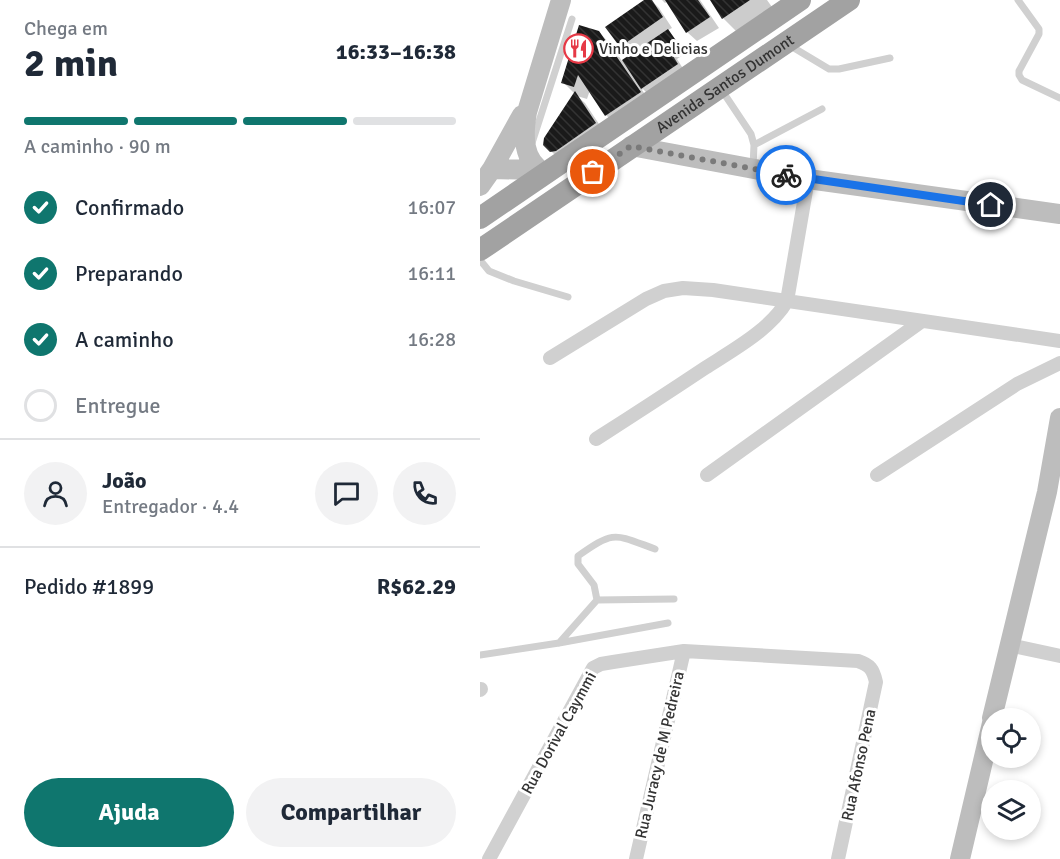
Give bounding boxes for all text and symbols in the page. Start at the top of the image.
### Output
text: Chega em [24,16,108,41]
street label: Avenida Santos Dumont [652,30,798,138]
restaurant icon: Vinho e Delicias [562,33,594,65]
text: 16:33–16:38 [336,38,456,65]
text: 2 min [24,39,118,87]
place label: Vinho e Delicias [599,39,708,59]
text: A caminho · 90 m [24,134,171,159]
courier [756,145,816,205]
pin [567,146,618,197]
icon: bag [576,155,609,188]
icon: bike [770,159,803,192]
pin [965,179,1016,230]
icon: home [974,188,1007,221]
icon: check [24,191,57,224]
text: Confirmado [75,194,184,221]
text: 16:07 [407,195,456,220]
icon: check [24,257,57,290]
text: Preparando [75,260,183,287]
text: 16:11 [407,261,456,286]
icon: check [24,323,57,356]
text: A caminho [75,326,174,353]
text: 16:28 [407,327,456,352]
text: Entregue [75,392,160,419]
button: person [24,462,87,525]
button: chat [315,462,378,525]
button: phone [393,462,456,525]
text: João [102,467,147,494]
text: Entregador · 4.4 [102,494,239,519]
text: Pedido #1899 [24,573,154,600]
text: R$62.29 [377,573,456,600]
street label: Rua Dorival Caymmi [517,668,601,798]
street label: Rua Juracy de M Pedreira [631,669,689,841]
street label: Rua Afonso Pena [837,707,881,823]
map controls [981,708,1041,840]
button: locate [981,708,1041,768]
button: Ajuda [24,778,234,847]
button: Compartilhar [246,778,456,847]
button: layers [981,780,1041,840]

